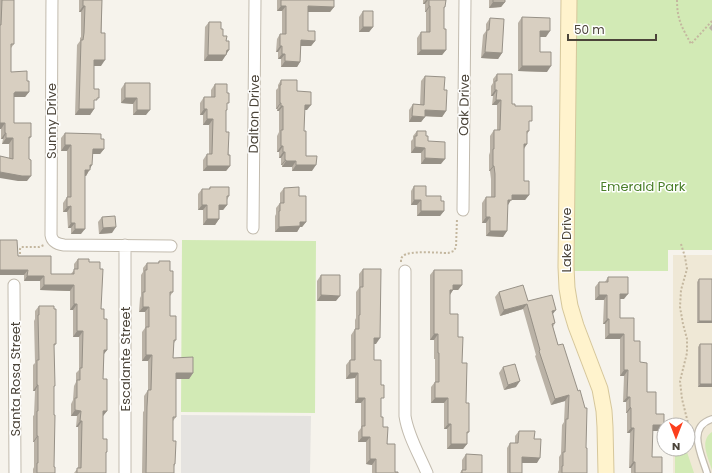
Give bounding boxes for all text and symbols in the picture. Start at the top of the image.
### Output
scale bar [568,16,656,42]
text: 50 m [574,21,605,38]
street label: Oak Drive [454,74,474,136]
street label: Dalton Drive [244,75,264,153]
street label: Sunny Drive [42,83,61,159]
park label: Emerald Park [600,177,686,196]
street label: Lake Drive [557,207,576,273]
street label: Escalante Street [116,306,135,411]
street label: Santa Rosa Street [6,321,25,437]
north arrow [656,417,696,457]
text: N [672,439,680,455]

